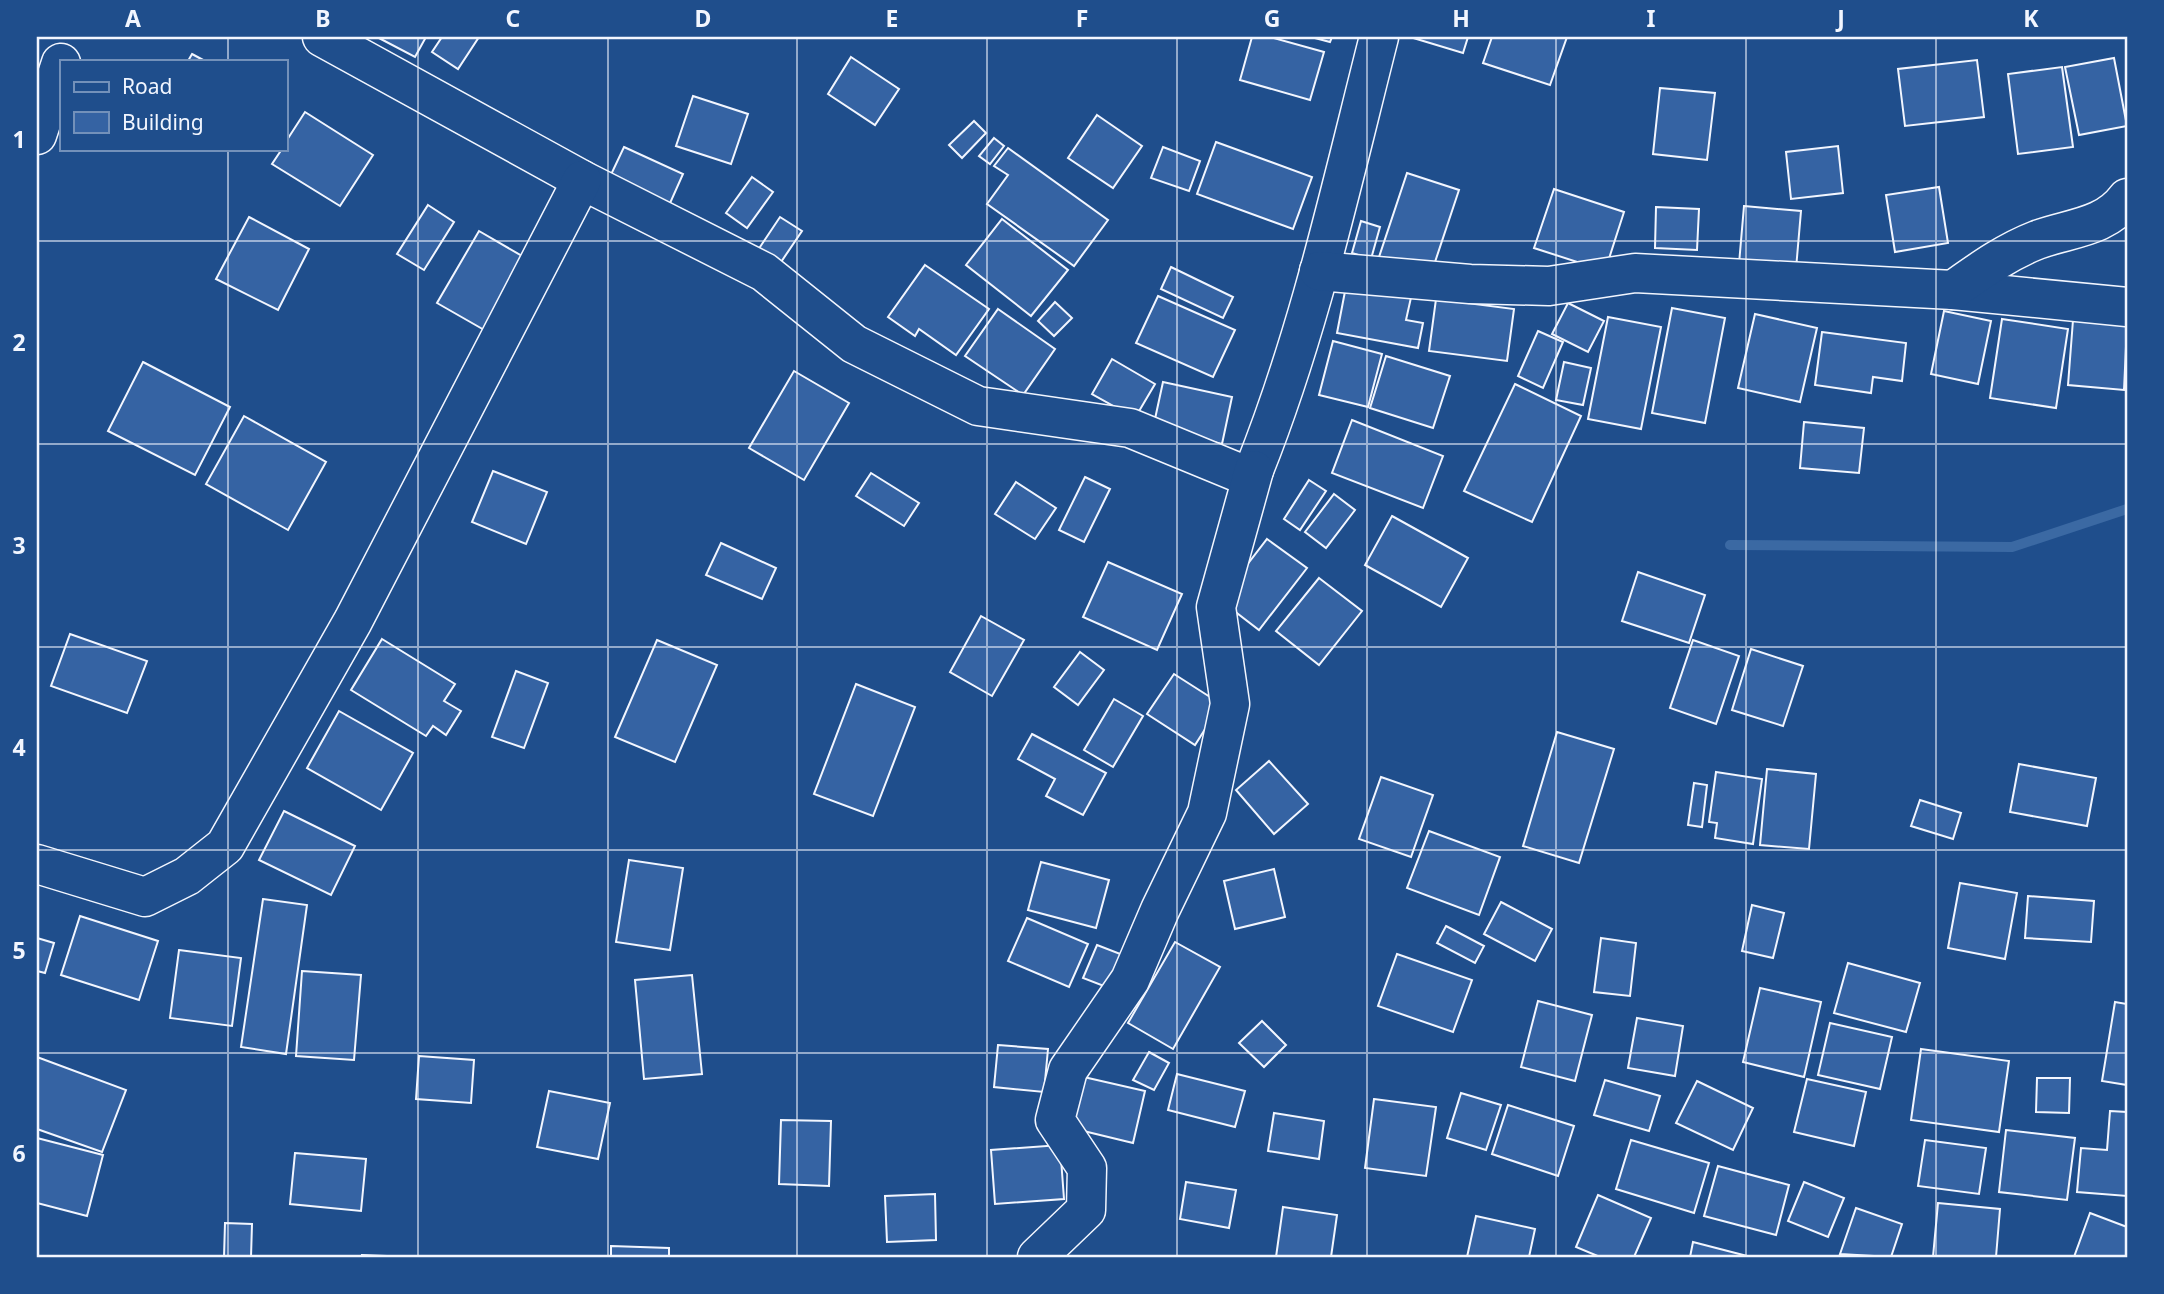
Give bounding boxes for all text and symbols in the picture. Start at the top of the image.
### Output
text: A [125,2,141,34]
text: B [315,2,331,34]
text: C [506,2,521,34]
text: D [695,2,711,34]
text: E [886,2,898,34]
text: F [1076,2,1088,34]
text: G [1264,2,1280,34]
text: H [1452,2,1470,34]
text: I [1647,2,1656,34]
text: J [1835,2,1845,34]
text: K [2023,2,2039,34]
legend [60,60,287,150]
text: Road [122,72,172,100]
text: Building [122,108,204,136]
text: 1 [12,123,26,155]
text: 2 [12,326,26,358]
text: 3 [12,529,26,561]
text: 4 [12,731,26,763]
text: 5 [12,934,26,966]
text: 6 [12,1137,26,1169]

